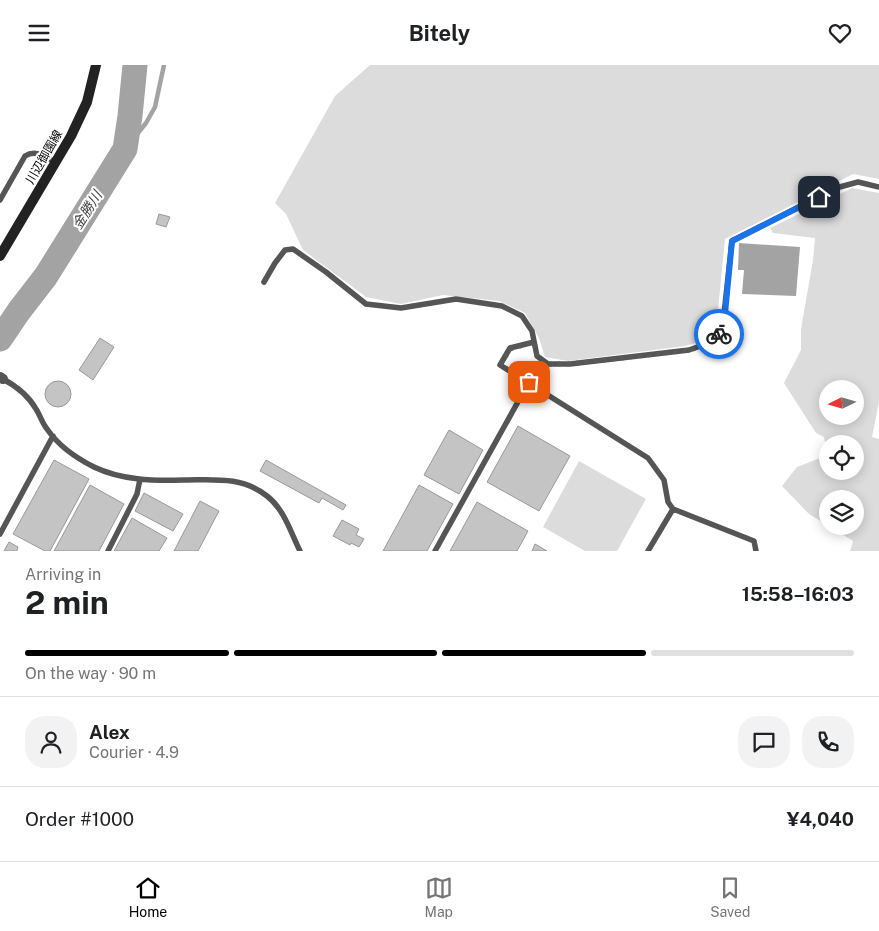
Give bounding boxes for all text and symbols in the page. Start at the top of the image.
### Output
icon: menu [25,19,53,47]
icon: heart [826,19,854,47]
text: Bitely [409,20,470,46]
street label: 川辺御園線 [23,128,65,186]
pin [798,176,840,218]
icon: home [805,183,833,211]
water label: 金勝川 [69,186,106,232]
courier [694,309,744,359]
icon: bike [705,320,733,348]
pin [508,361,550,403]
icon: bag [515,368,543,396]
north arrow [819,380,864,425]
map controls [819,380,864,535]
button: locate [819,435,864,480]
button: layers [819,490,864,535]
text: Arriving in [25,565,101,584]
text: 15:58–16:03 [742,583,854,605]
text: 2 min [25,584,109,621]
text: On the way · 90 m [25,664,156,683]
button: person [25,716,77,768]
button: chat [738,716,790,768]
button: phone [802,716,854,768]
text: Alex [89,721,130,743]
text: Courier · 4.9 [89,743,179,762]
text: Order #1000 [25,808,134,830]
text: ¥4,040 [787,808,854,830]
tab: Home [129,874,167,920]
tab: Map [425,874,453,920]
tab: Saved [710,874,750,920]

